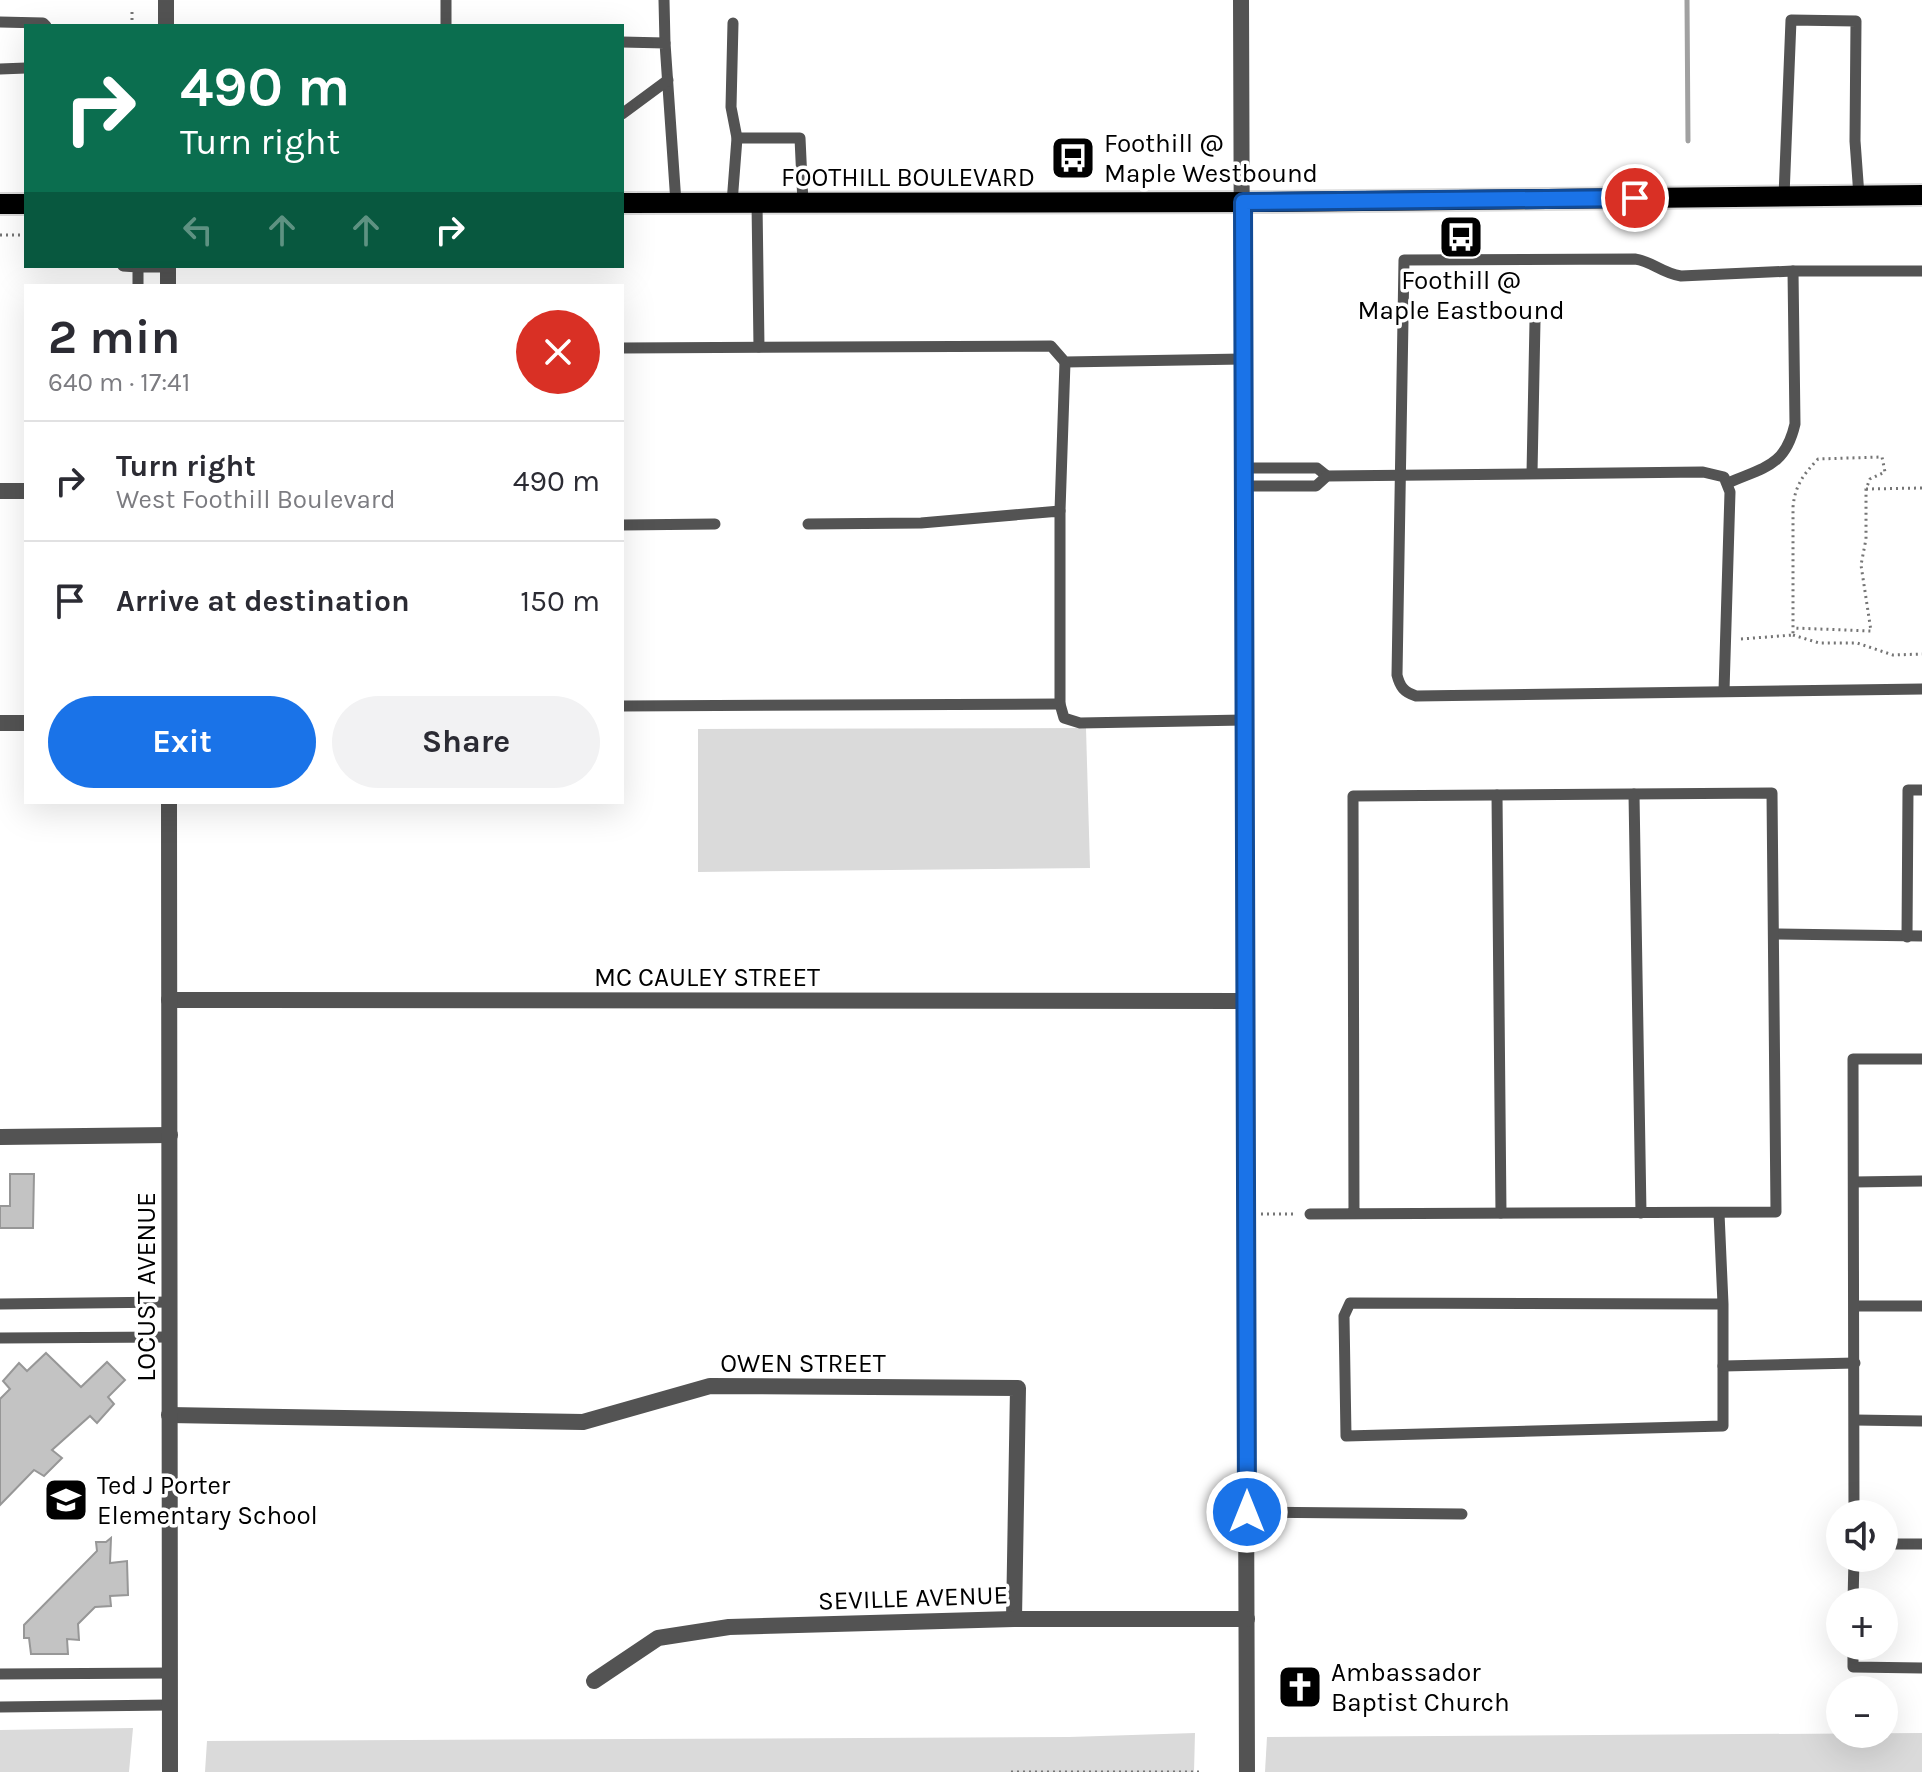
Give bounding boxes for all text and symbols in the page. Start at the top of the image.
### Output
text: 490 m [180,54,350,119]
icon: right [48,56,152,160]
text: Turn right [180,121,340,163]
place label: Foothill @ Maple Westbound [1104,128,1318,189]
bus stop icon: Foothill @ Maple Westbound [1049,134,1097,182]
street label: FOOTHILL BOULEVARD [781,162,1035,193]
pin [1601,164,1669,232]
icon: arrive [1613,176,1657,220]
icon: left [176,208,220,252]
icon: ahead [260,208,304,252]
icon: ahead [344,208,388,252]
icon: right [428,208,472,252]
bus stop icon: Foothill @ Maple Eastbound [1437,213,1485,261]
place label: Foothill @ Maple Eastbound [1357,265,1565,326]
text: 2 min [48,309,180,365]
button: close [516,310,600,394]
text: 640 m · 17:41 [48,367,190,398]
text: Turn right [116,448,256,484]
icon: right [48,459,92,503]
text: 490 m [513,463,600,499]
text: West Foothill Boulevard [116,484,396,515]
icon: arrive [48,579,92,623]
text: Arrive at destination [116,583,410,619]
text: 150 m [520,583,600,619]
button: Exit [48,696,316,788]
button: Share [332,696,600,788]
street label: MC CAULEY STREET [594,962,820,993]
street label: LOCUST AVENUE [131,1192,162,1382]
street label: OWEN STREET [720,1348,886,1379]
place label: Ted J Porter Elementary School [97,1470,318,1531]
position arrow [1205,1470,1289,1554]
school or university icon: Ted J Porter Elementary School [42,1476,90,1524]
map controls [1826,1500,1898,1748]
button: sound [1826,1500,1898,1572]
street label: SEVILLE AVENUE [817,1579,1009,1617]
button: + [1826,1588,1898,1660]
place label: Ambassador Baptist Church [1331,1657,1510,1718]
church icon: Ambassador Baptist Church [1276,1663,1324,1711]
button: − [1826,1676,1898,1748]

